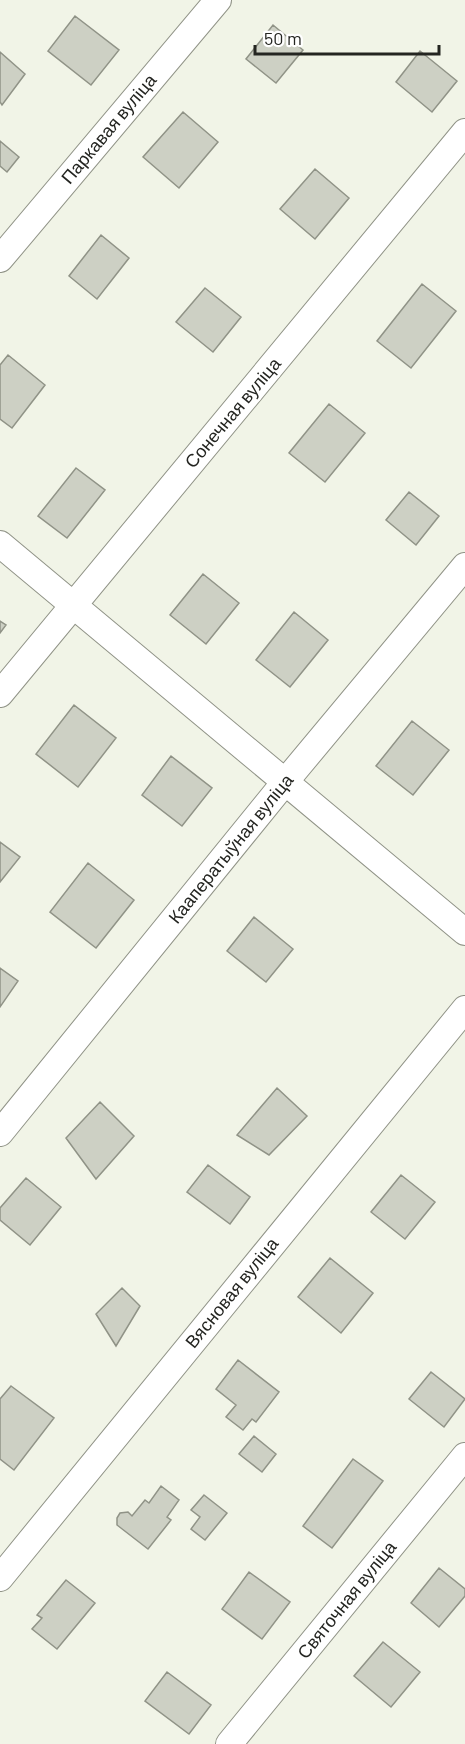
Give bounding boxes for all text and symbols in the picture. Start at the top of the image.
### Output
scale bar [255,18,440,56]
text: 50 m [264,27,302,49]
street label: Паркавая вуліца [56,68,161,188]
street label: Сонечная вуліца [180,352,286,472]
street label: Кааператыўная вуліца [163,768,298,928]
street label: Вясновая вуліца [180,1232,283,1352]
street label: Святочная вуліца [292,1535,401,1663]

